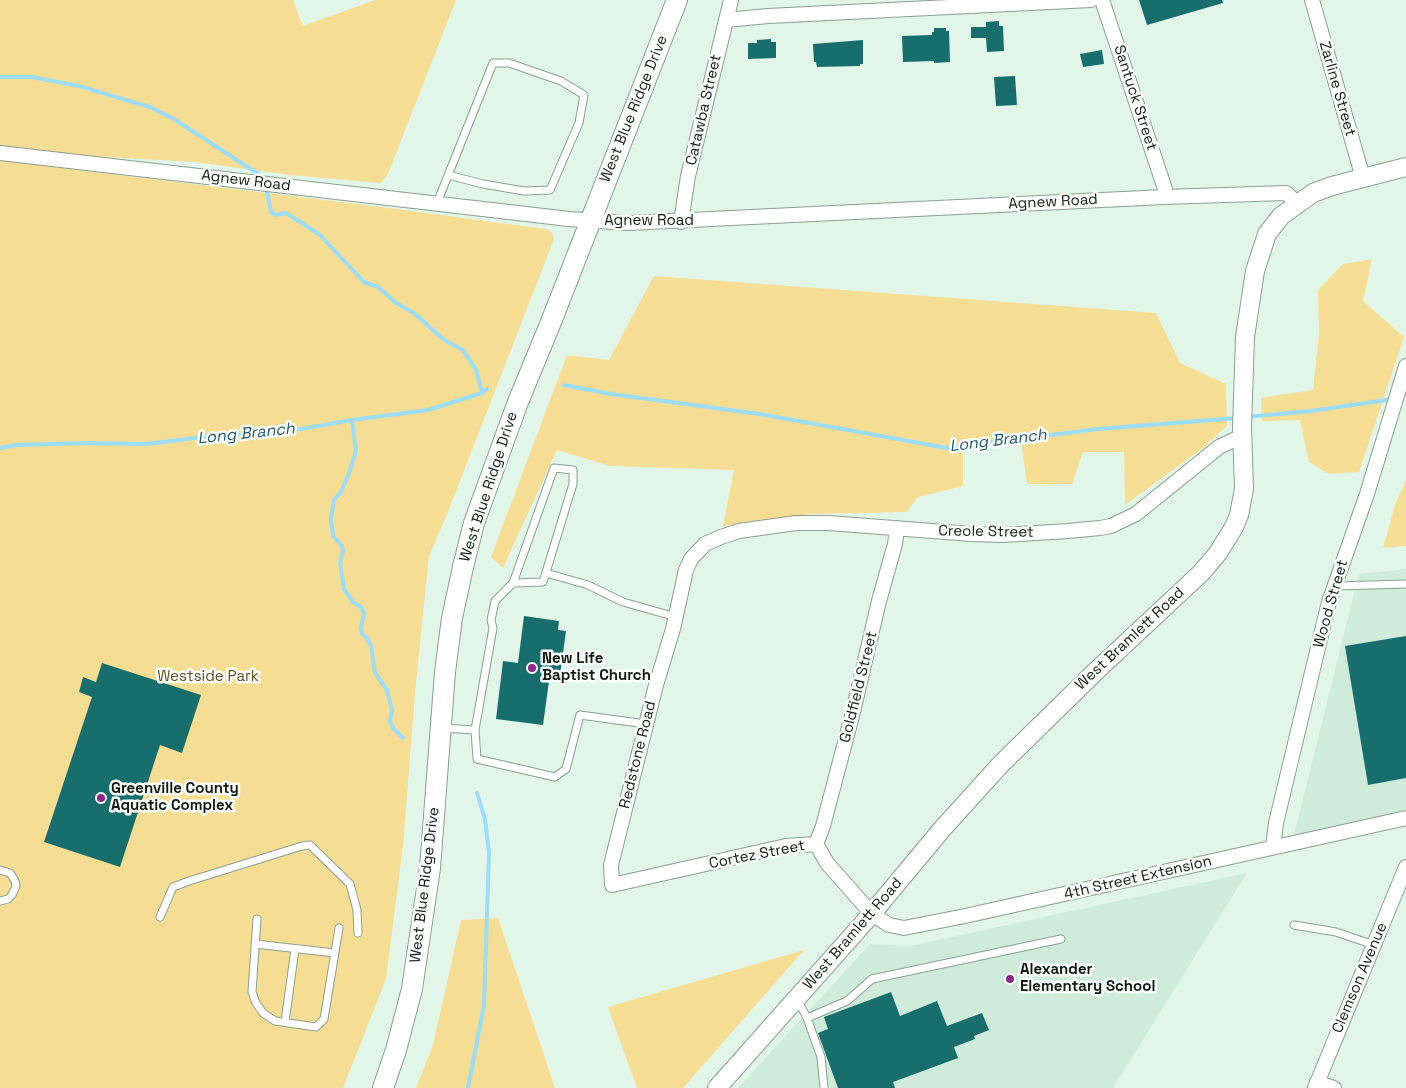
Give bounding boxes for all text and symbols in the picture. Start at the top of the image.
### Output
street label: West Blue Ridge Drive [596,33,672,185]
street label: Zarline Street [1315,39,1359,139]
street label: Santuck Street [1110,43,1160,153]
street label: Catawba Street [683,53,725,167]
street label: Agnew Road [200,167,292,195]
street label: Agnew Road [1008,191,1098,213]
street label: Agnew Road [604,212,694,230]
street label: West Blue Ridge Drive [456,410,522,564]
water label: Long Branch [197,419,295,449]
water label: Long Branch [948,426,1048,456]
street label: Creole Street [938,522,1034,542]
street label: Wood Street [1310,558,1352,650]
street label: West Bramlett Road [1072,584,1188,694]
street label: Goldfield Street [836,629,882,745]
place label: New Life Baptist Church [542,650,651,685]
marker: New Life Baptist Church [526,662,538,674]
park label: Westside Park [157,668,259,686]
street label: Redstone Road [616,699,660,811]
place label: Greenville County Aquatic Complex [111,780,239,815]
marker: Greenville County Aquatic Complex [95,792,107,804]
street label: West Blue Ridge Drive [407,806,443,964]
street label: Cortez Street [708,837,806,873]
street label: 4th Street Extension [1062,852,1214,904]
street label: West Bramlett Road [800,874,906,994]
street label: Clemson Avenue [1329,920,1391,1036]
place label: Alexander Elementary School [1020,961,1155,996]
marker: Alexander Elementary School [1004,973,1016,985]

